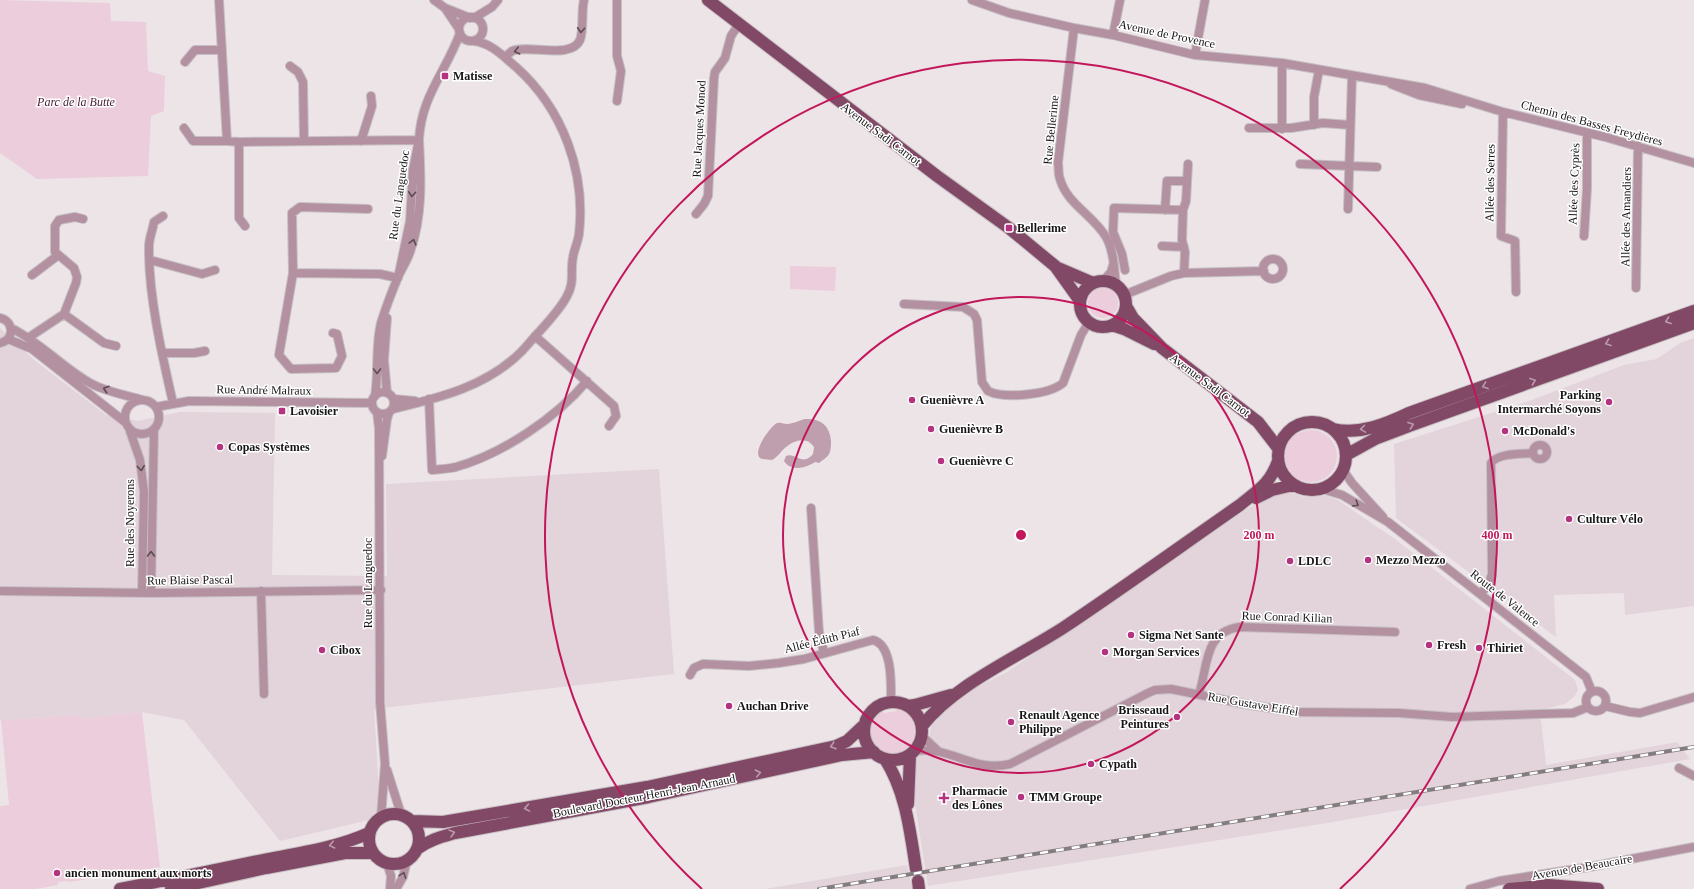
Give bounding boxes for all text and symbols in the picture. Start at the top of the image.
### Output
street label: Avenue de Provence [1117,17,1217,51]
one-way arrow [577,27,585,33]
one-way arrow [514,47,520,55]
place label: Matisse [453,69,493,83]
marker: Matisse [440,71,450,81]
street label: Rue Jacques Monod [689,80,709,178]
park label: Parc de la Butte [36,95,116,109]
street label: Rue Bellerime [1040,95,1062,165]
street label: Chemin des Basses Freydières [1520,97,1665,149]
street label: Avenue Sadi Carnot [838,99,924,169]
street label: Allée des Cyprès [1566,142,1582,225]
street label: Allée des Serres [1482,144,1498,222]
street label: Rue du Languedoc [386,149,412,241]
street label: Allée des Amandiers [1618,167,1634,267]
one-way arrow [407,191,416,197]
place label: Bellerime [1017,221,1067,235]
marker: Bellerime [1004,223,1014,233]
one-way arrow [408,239,417,246]
one-way arrow [1664,316,1671,325]
one-way arrow [1605,338,1612,347]
street label: Avenue Sadi Carnot [1167,350,1253,420]
one-way arrow [373,368,381,374]
one-way arrow [1530,377,1537,386]
one-way arrow [1481,381,1488,389]
street label: Rue André Malraux [216,382,312,398]
one-way arrow [102,386,109,394]
place label: Parking Intermarché Soyons [1498,388,1601,416]
place label: Guenièvre A [920,393,984,407]
marker: Guenièvre A [907,395,917,405]
marker: Parking Intermarché Soyons [1604,397,1614,407]
place label: Lavoisier [290,404,339,418]
marker: Lavoisier [277,406,287,416]
one-way arrow [1408,421,1415,430]
place label: Guenièvre B [939,422,1003,436]
marker: Guenièvre B [926,424,936,434]
one-way arrow [1360,424,1366,433]
place label: McDonald's [1513,424,1575,438]
marker: McDonald's [1500,426,1510,436]
place label: Copas Systèmes [228,440,310,454]
marker: Copas Systèmes [215,442,225,452]
place label: Guenièvre C [949,454,1014,468]
marker: Guenièvre C [936,456,946,466]
one-way arrow [136,465,145,471]
street label: Rue des Noyerons [123,479,137,567]
one-way arrow [1352,499,1359,506]
place label: Culture Vélo [1577,512,1643,526]
marker: Culture Vélo [1564,514,1574,524]
centre of rings [1014,528,1028,542]
text: 200 m [1244,528,1275,542]
text: 400 m [1482,528,1513,542]
street label: Rue du Languedoc [361,538,375,628]
one-way arrow [147,551,156,557]
place label: Mezzo Mezzo [1376,553,1446,567]
place label: LDLC [1298,554,1331,568]
marker: Mezzo Mezzo [1363,555,1373,565]
marker: LDLC [1285,556,1295,566]
street label: Route de Valence [1468,567,1542,629]
street label: Rue Blaise Pascal [147,572,234,588]
street label: Rue Conrad Kilian [1241,608,1333,626]
street label: Allée Édith Piaf [783,624,861,656]
place label: Sigma Net Sante [1139,628,1224,642]
marker: Sigma Net Sante [1126,630,1136,640]
place label: Fresh [1437,638,1466,652]
marker: Fresh [1424,640,1434,650]
place label: Thiriet [1487,641,1523,655]
place label: Cibox [330,643,361,657]
marker: Thiriet [1474,643,1484,653]
marker: Cibox [317,645,327,655]
place label: Morgan Services [1113,645,1200,659]
marker: Morgan Services [1100,647,1110,657]
street label: Rue Gustave Eiffel [1207,689,1300,719]
place label: Auchan Drive [737,699,809,713]
marker: Auchan Drive [724,701,734,711]
place label: Brisseaud Peintures [1118,703,1169,731]
place label: Renault Agence Philippe [1019,708,1100,736]
marker: Brisseaud Peintures [1172,712,1182,722]
marker: Renault Agence Philippe [1006,717,1016,727]
one-way arrow [829,742,836,750]
place label: Cypath [1099,757,1137,771]
marker: Cypath [1086,759,1096,769]
one-way arrow [755,770,761,778]
street label: Boulevard Docteur Henri-Jean Arnaud [552,771,736,821]
place label: Pharmacie des Lônes [952,784,1008,812]
place label: TMM Groupe [1029,790,1102,804]
marker: TMM Groupe [1016,792,1026,802]
marker: Pharmacie des Lônes [939,793,949,803]
one-way arrow [524,804,530,812]
one-way arrow [449,830,456,838]
one-way arrow [329,840,336,848]
street label: Avenue de Beaucaire [1531,851,1633,883]
place label: ancien monument aux morts [65,866,212,880]
marker: ancien monument aux morts [52,868,62,878]
one-way arrow [398,872,407,879]

